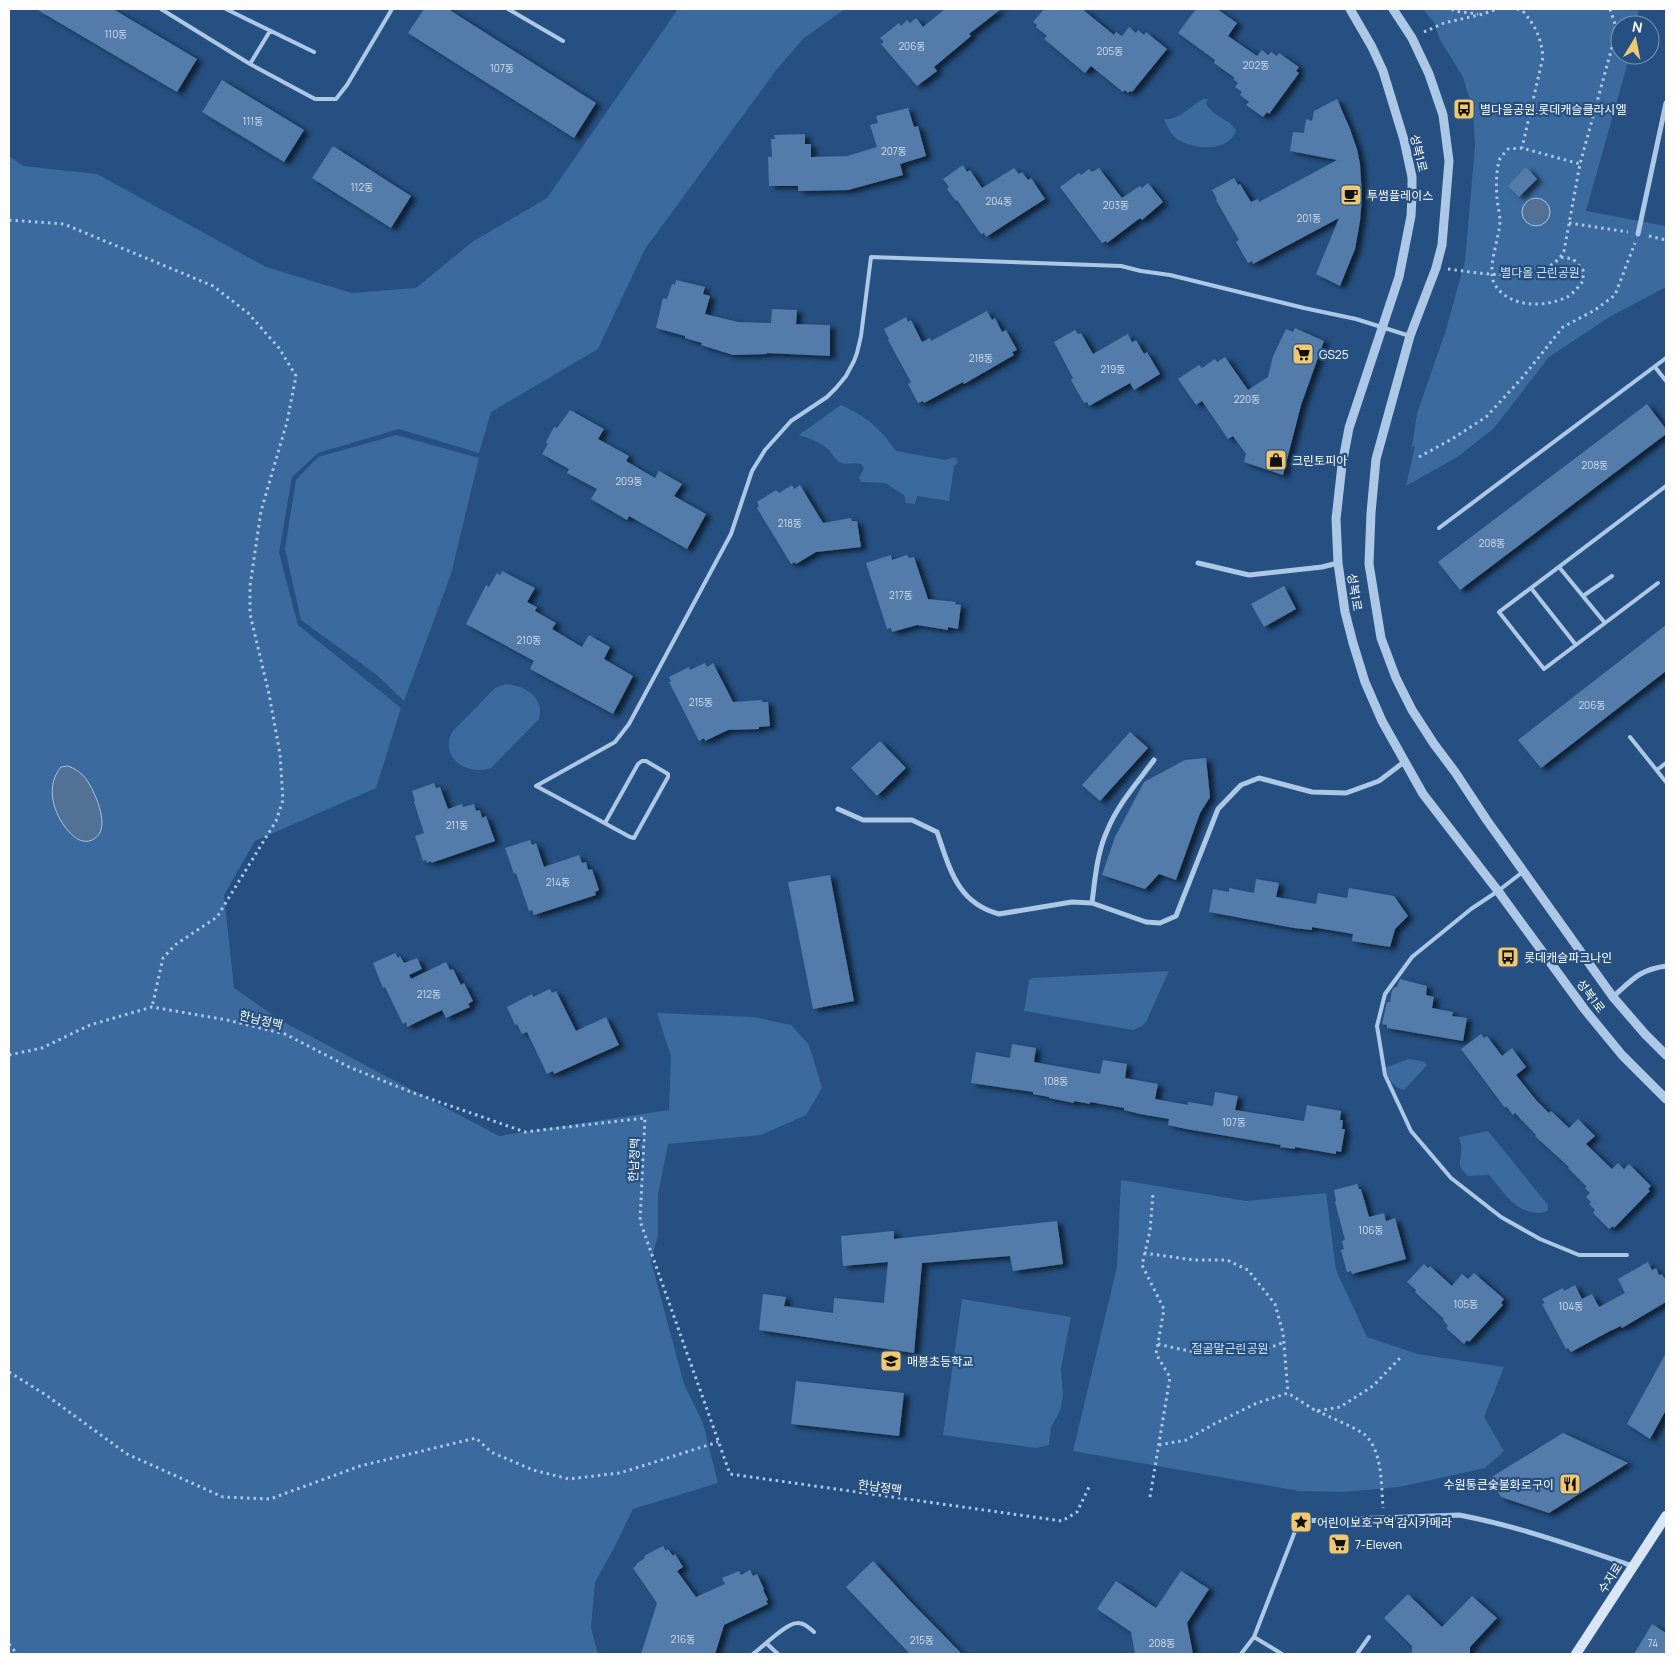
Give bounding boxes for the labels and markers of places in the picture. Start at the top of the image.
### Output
bus stop icon: 별다을공원.롯데캐슬클라시엘 [1452,97,1476,121]
place label: 별다을공원.롯데캐슬클라시엘 [1480,101,1627,118]
cafe icon: 투썸플레이스 [1339,183,1363,207]
place label: 투썸플레이스 [1367,187,1433,204]
supermarket icon: GS25 [1291,342,1315,366]
place label: GS25 [1319,346,1349,363]
shop icon: 크린토피아 [1264,448,1288,472]
place label: 크린토피아 [1292,452,1347,469]
bus stop icon: 롯데캐슬파크나인 [1496,945,1520,969]
place label: 롯데캐슬파크나인 [1524,949,1612,966]
school or university icon: 매봉초등학교 [879,1349,903,1373]
place label: 매봉초등학교 [907,1353,973,1370]
restaurant icon: 수원통큰숯불화로구이 [1558,1472,1582,1496]
place label: 수원통큰숯불화로구이 [1444,1476,1554,1493]
place icon: 어린이보호구역 감시카메라 [1289,1510,1313,1534]
place label: 어린이보호구역 감시카메라 [1317,1514,1452,1531]
supermarket icon: 7-Eleven [1327,1532,1351,1556]
place label: 7-Eleven [1355,1536,1402,1553]

